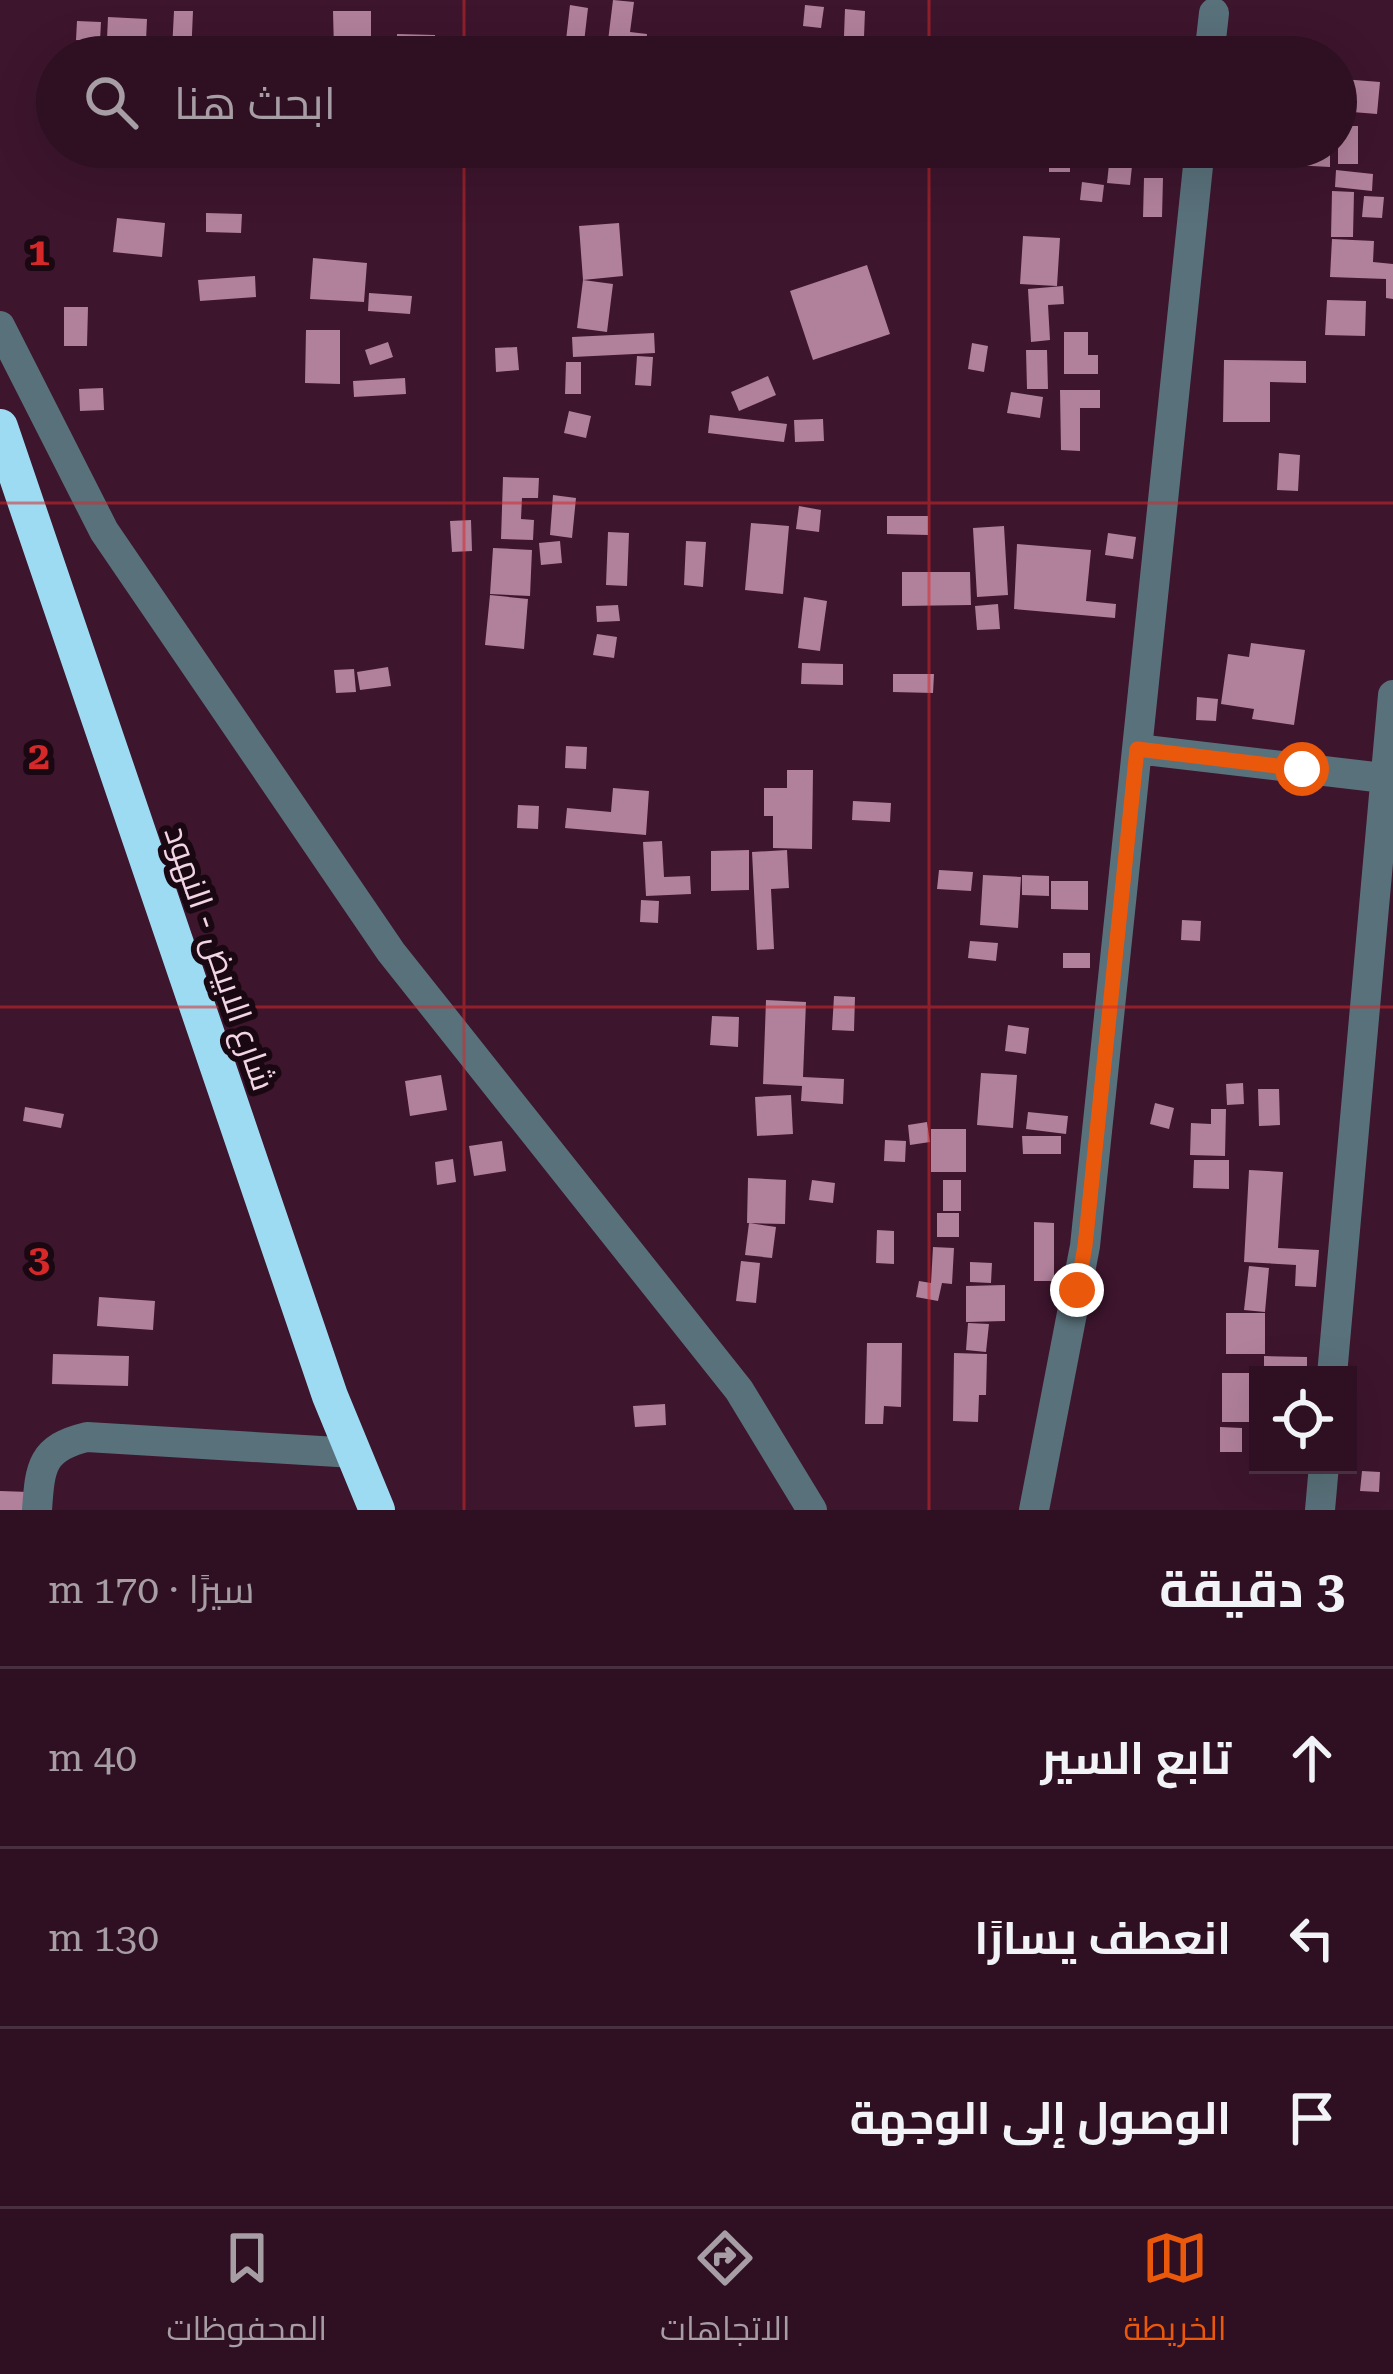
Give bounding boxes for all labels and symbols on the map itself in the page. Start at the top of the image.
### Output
text: 1 [28,229,50,275]
text: 2 [28,733,50,779]
route start [1275,742,1329,796]
street label: شارع الابيض - النهود [154,821,284,1096]
text: 3 [28,1236,50,1282]
route end [1050,1263,1104,1317]

